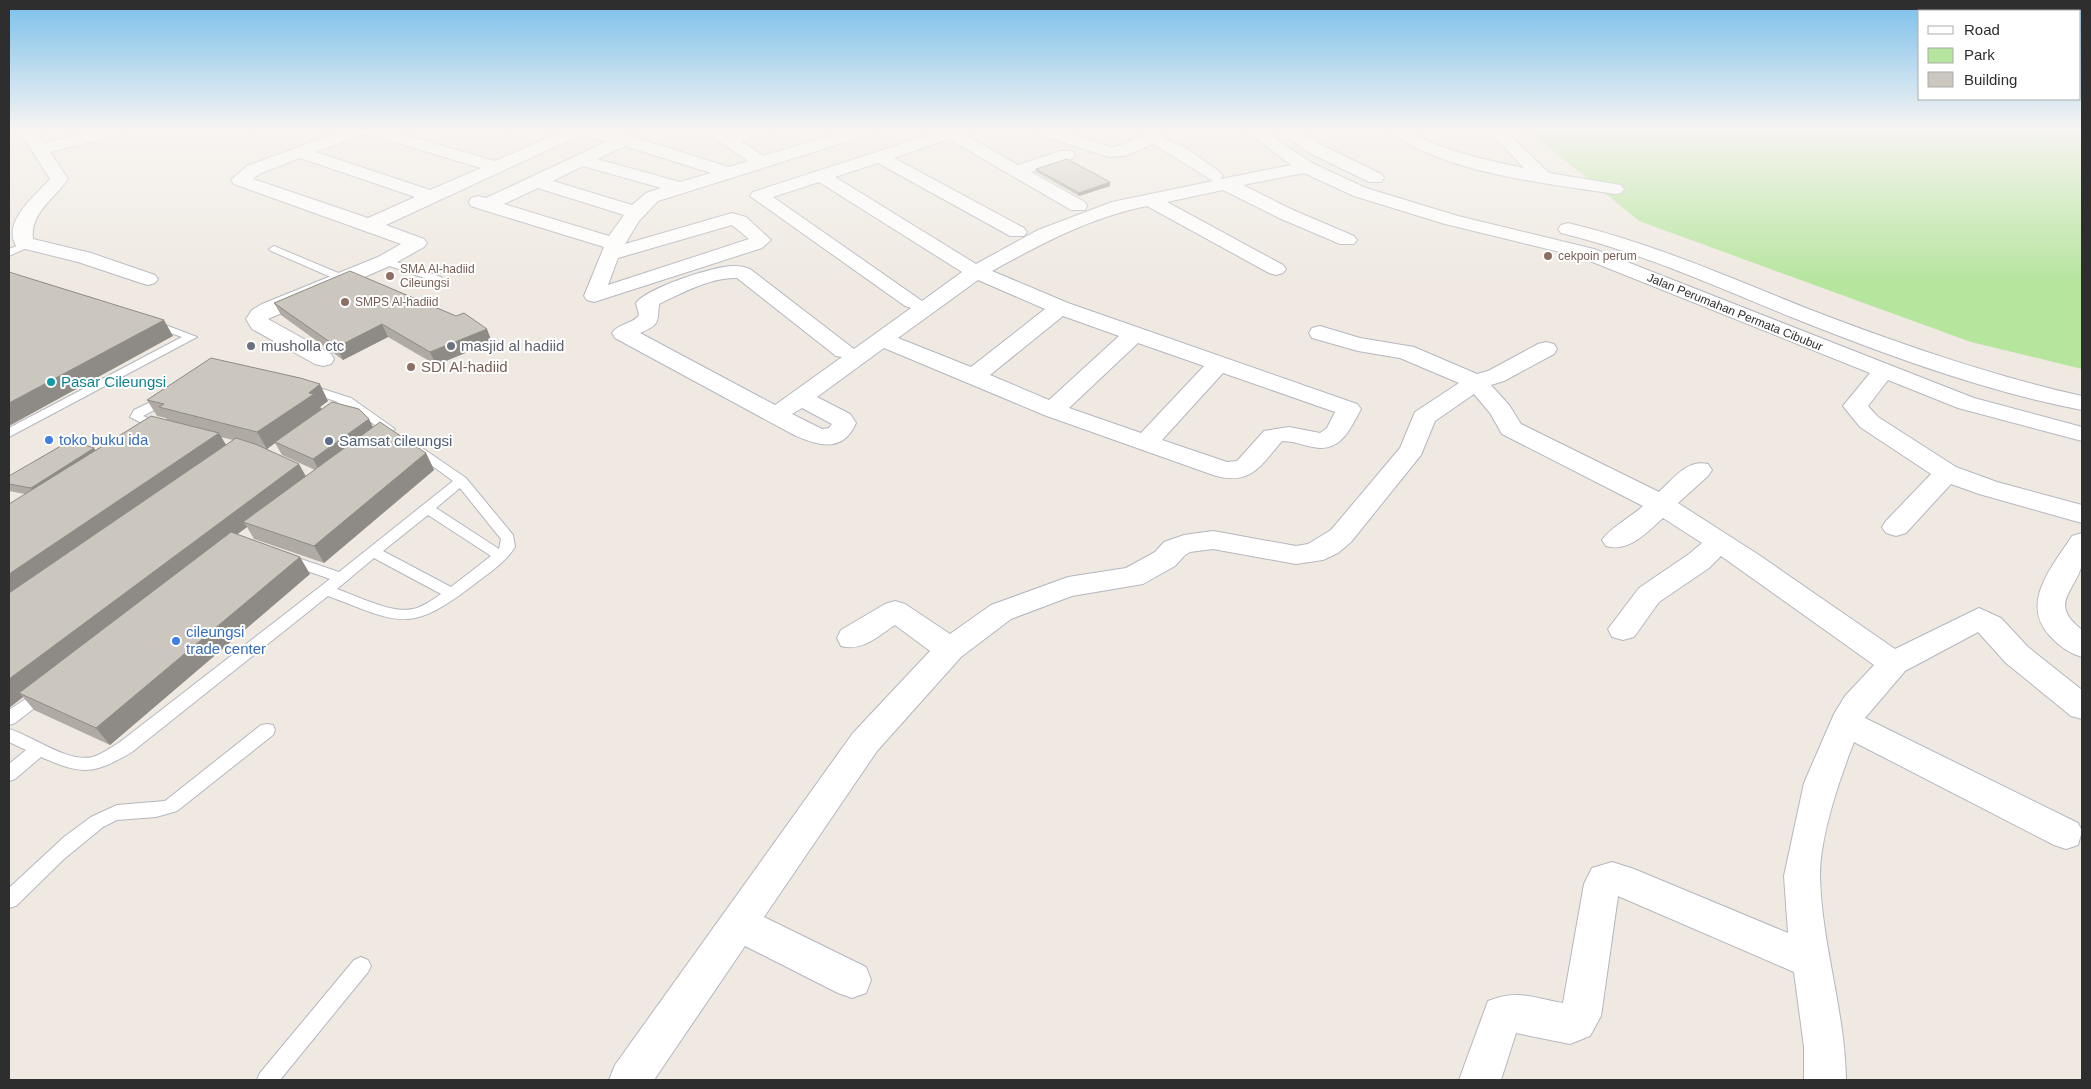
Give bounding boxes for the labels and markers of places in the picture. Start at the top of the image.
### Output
place label: cekpoin perum [1558,249,1637,263]
marker: cekpoin perum [1542,250,1554,262]
place label: SMA Al-hadiid Cileungsi [400,262,475,290]
marker: SMA Al-hadiid Cileungsi [384,270,396,282]
place label: SMPS Al-hadiid [355,295,438,309]
marker: SMPS Al-hadiid [339,296,351,308]
place label: musholla ctc [261,337,345,354]
place label: masjid al hadiid [461,337,564,354]
marker: musholla ctc [245,340,257,352]
marker: masjid al hadiid [445,340,457,352]
place label: SDI Al-hadiid [421,358,508,375]
marker: SDI Al-hadiid [405,361,417,373]
place label: Pasar Cileungsi [61,373,166,390]
marker: Pasar Cileungsi [45,376,57,388]
place label: toko buku ida [59,431,149,448]
place label: Samsat cileungsi [339,432,452,449]
marker: toko buku ida [43,434,55,446]
marker: Samsat cileungsi [323,435,335,447]
place label: cileungsi trade center [186,623,266,657]
marker: cileungsi trade center [170,635,182,647]

